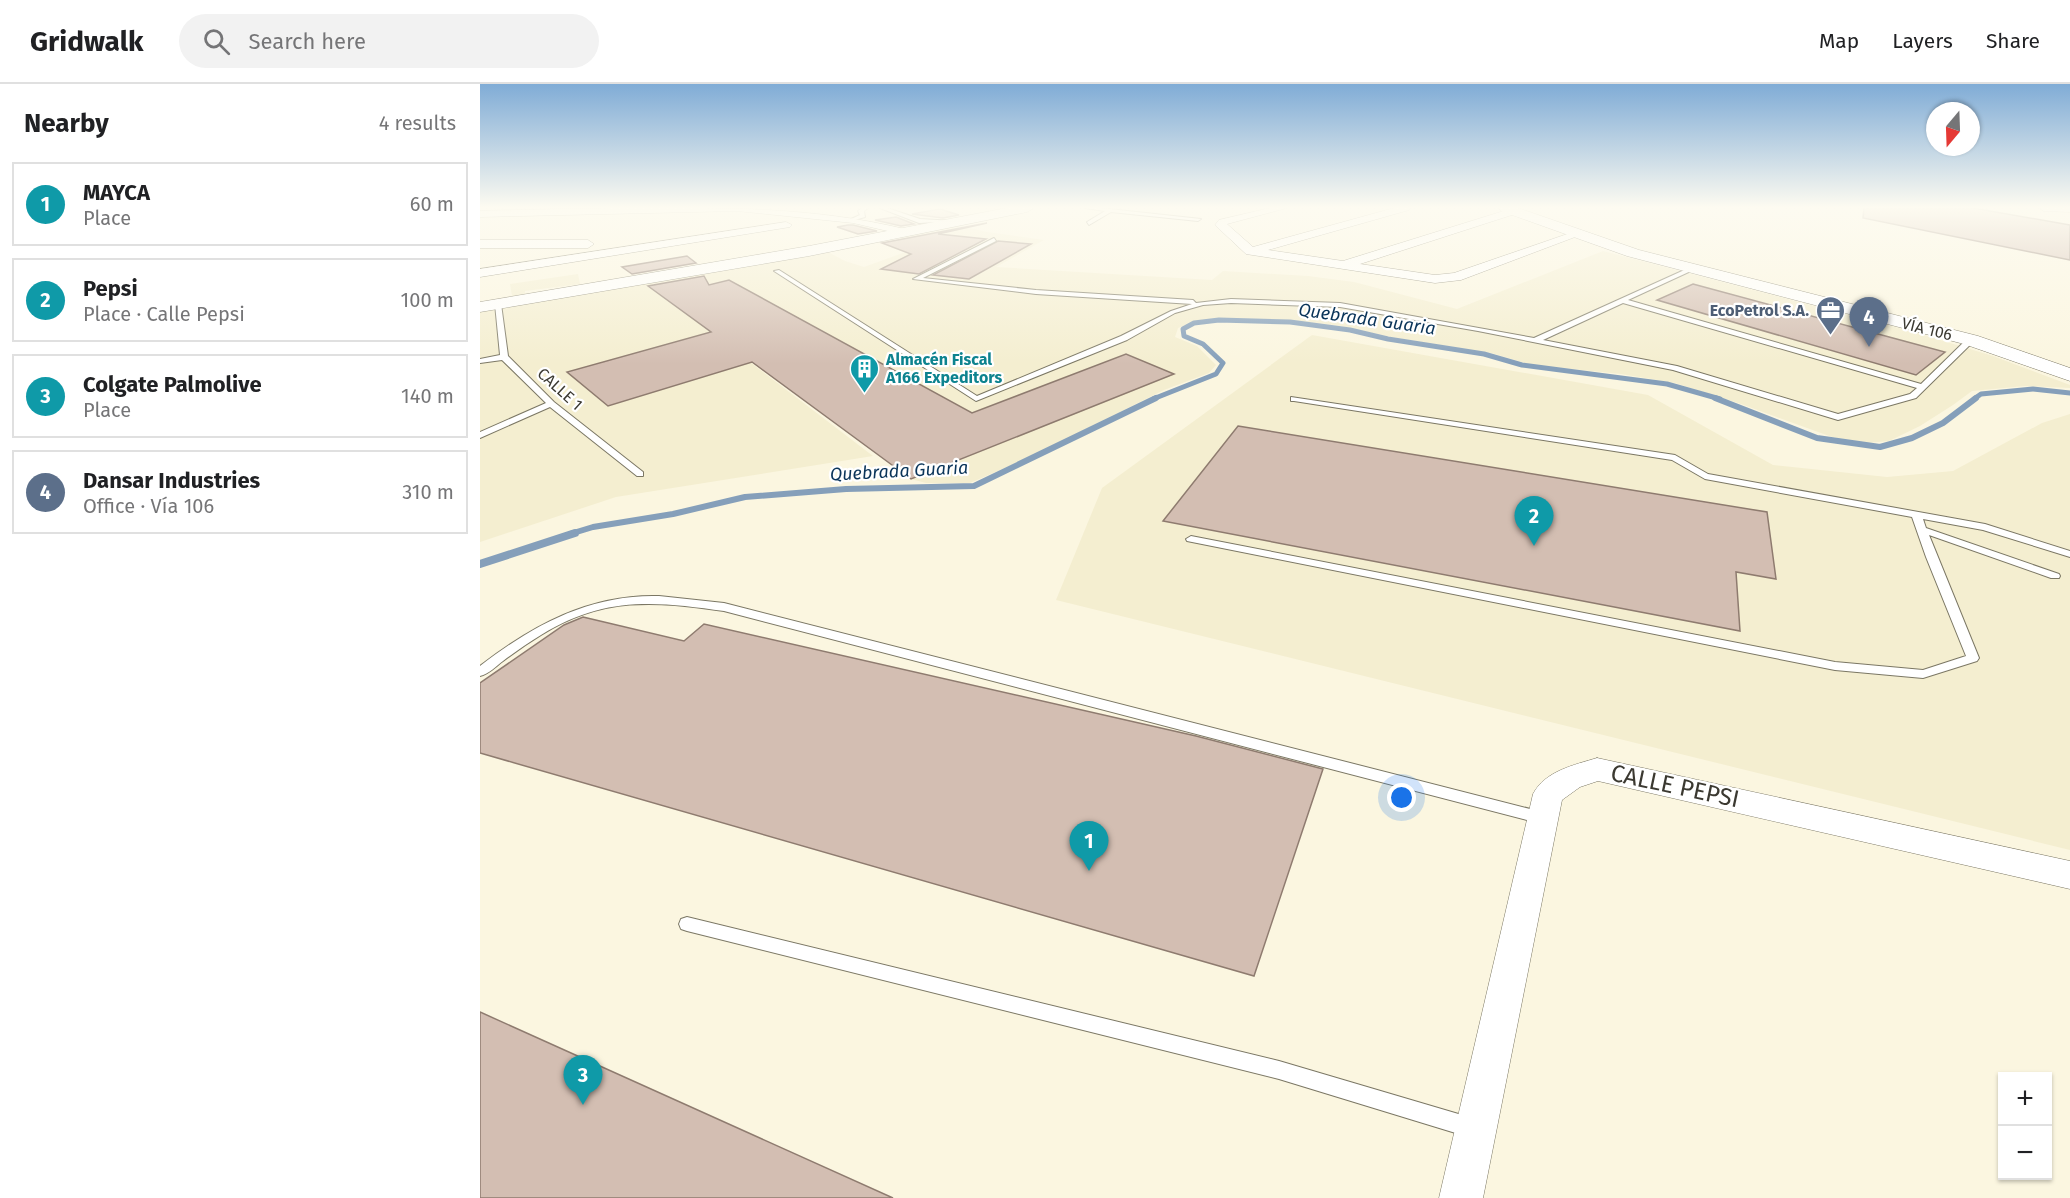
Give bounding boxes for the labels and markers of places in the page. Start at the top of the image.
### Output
office icon: EcoPetrol S.A. [1814,294,1846,336]
pin: 4 [1850,298,1888,347]
place label: EcoPetrol S.A. [1710,301,1809,320]
place label: Almacén Fiscal A166 Expeditors [885,350,1002,387]
building icon: Almacén Fiscal A166 Expeditors [849,352,881,394]
pin: 2 [1514,496,1554,546]
pin: 1 [1070,822,1108,871]
pin: 3 [564,1056,602,1105]

